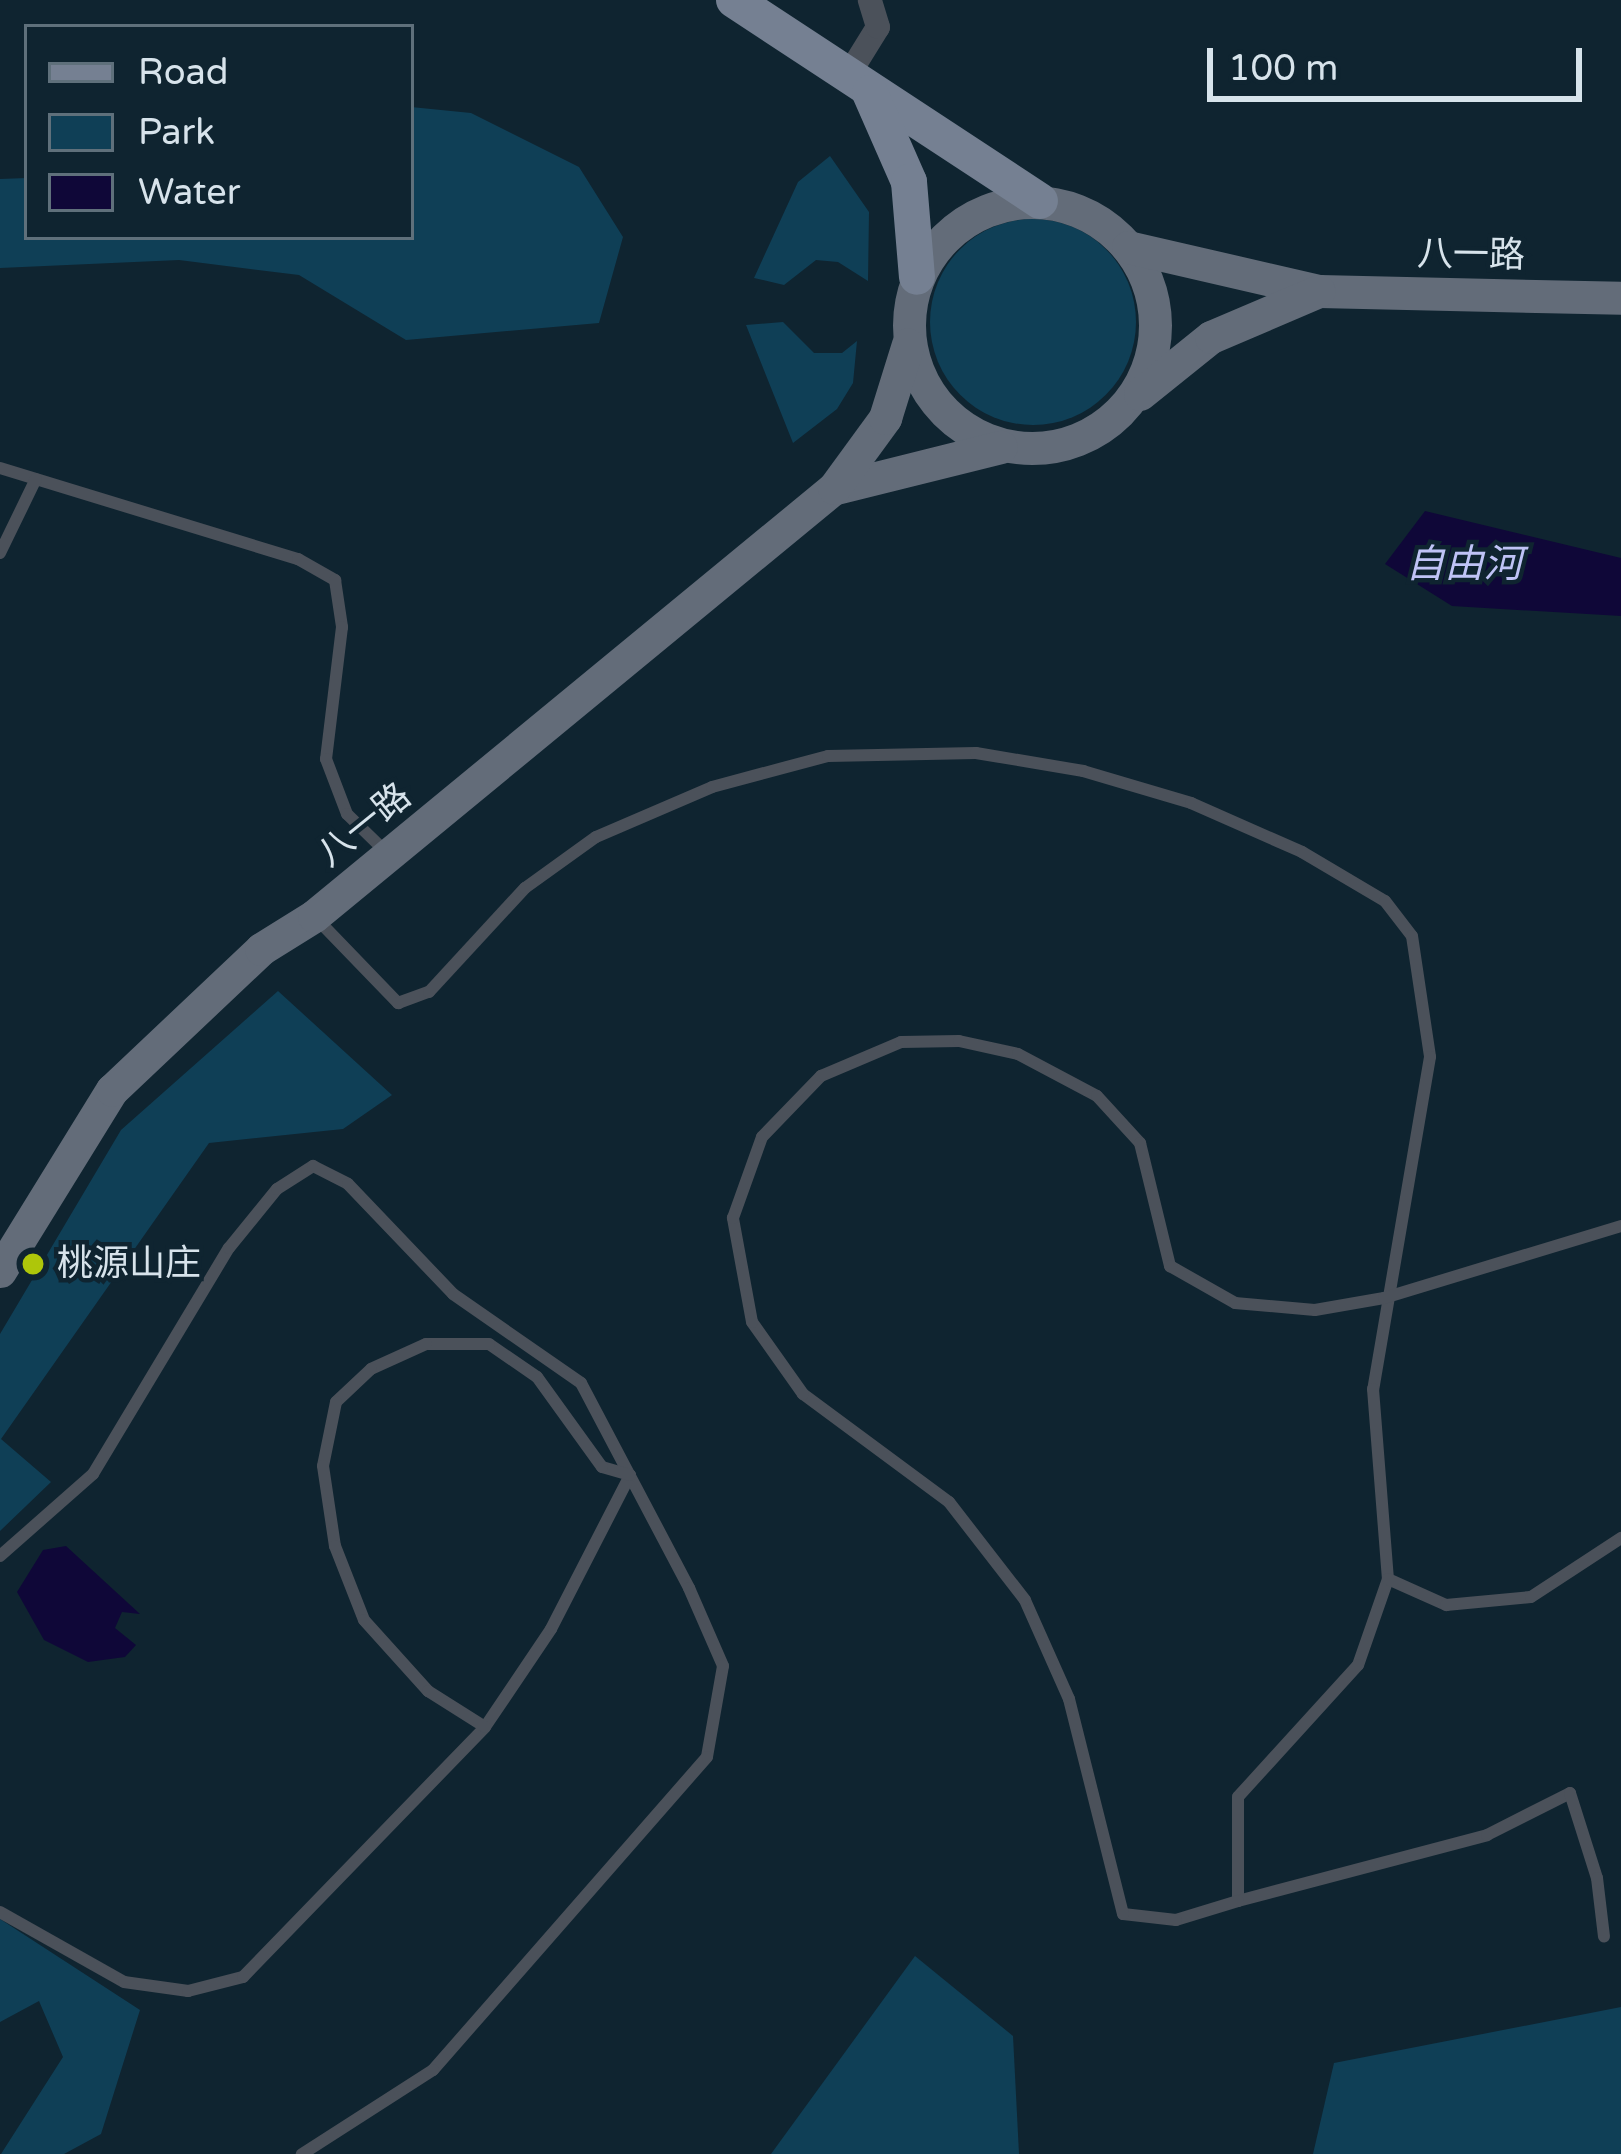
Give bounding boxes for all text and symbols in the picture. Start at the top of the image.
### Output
legend [24,24,414,240]
scale bar [1213,24,1588,98]
text: 100 m [1228,47,1338,90]
text: Road [138,51,228,94]
text: Park [138,111,215,154]
text: Water [138,171,240,214]
street label: 八一路 [1417,232,1525,278]
water label: 自由河 [1406,542,1522,588]
street label: 八一路 [308,774,420,876]
place label: 桃源山庄 [57,1242,201,1286]
marker: 桃源山庄 [20,1251,46,1277]

